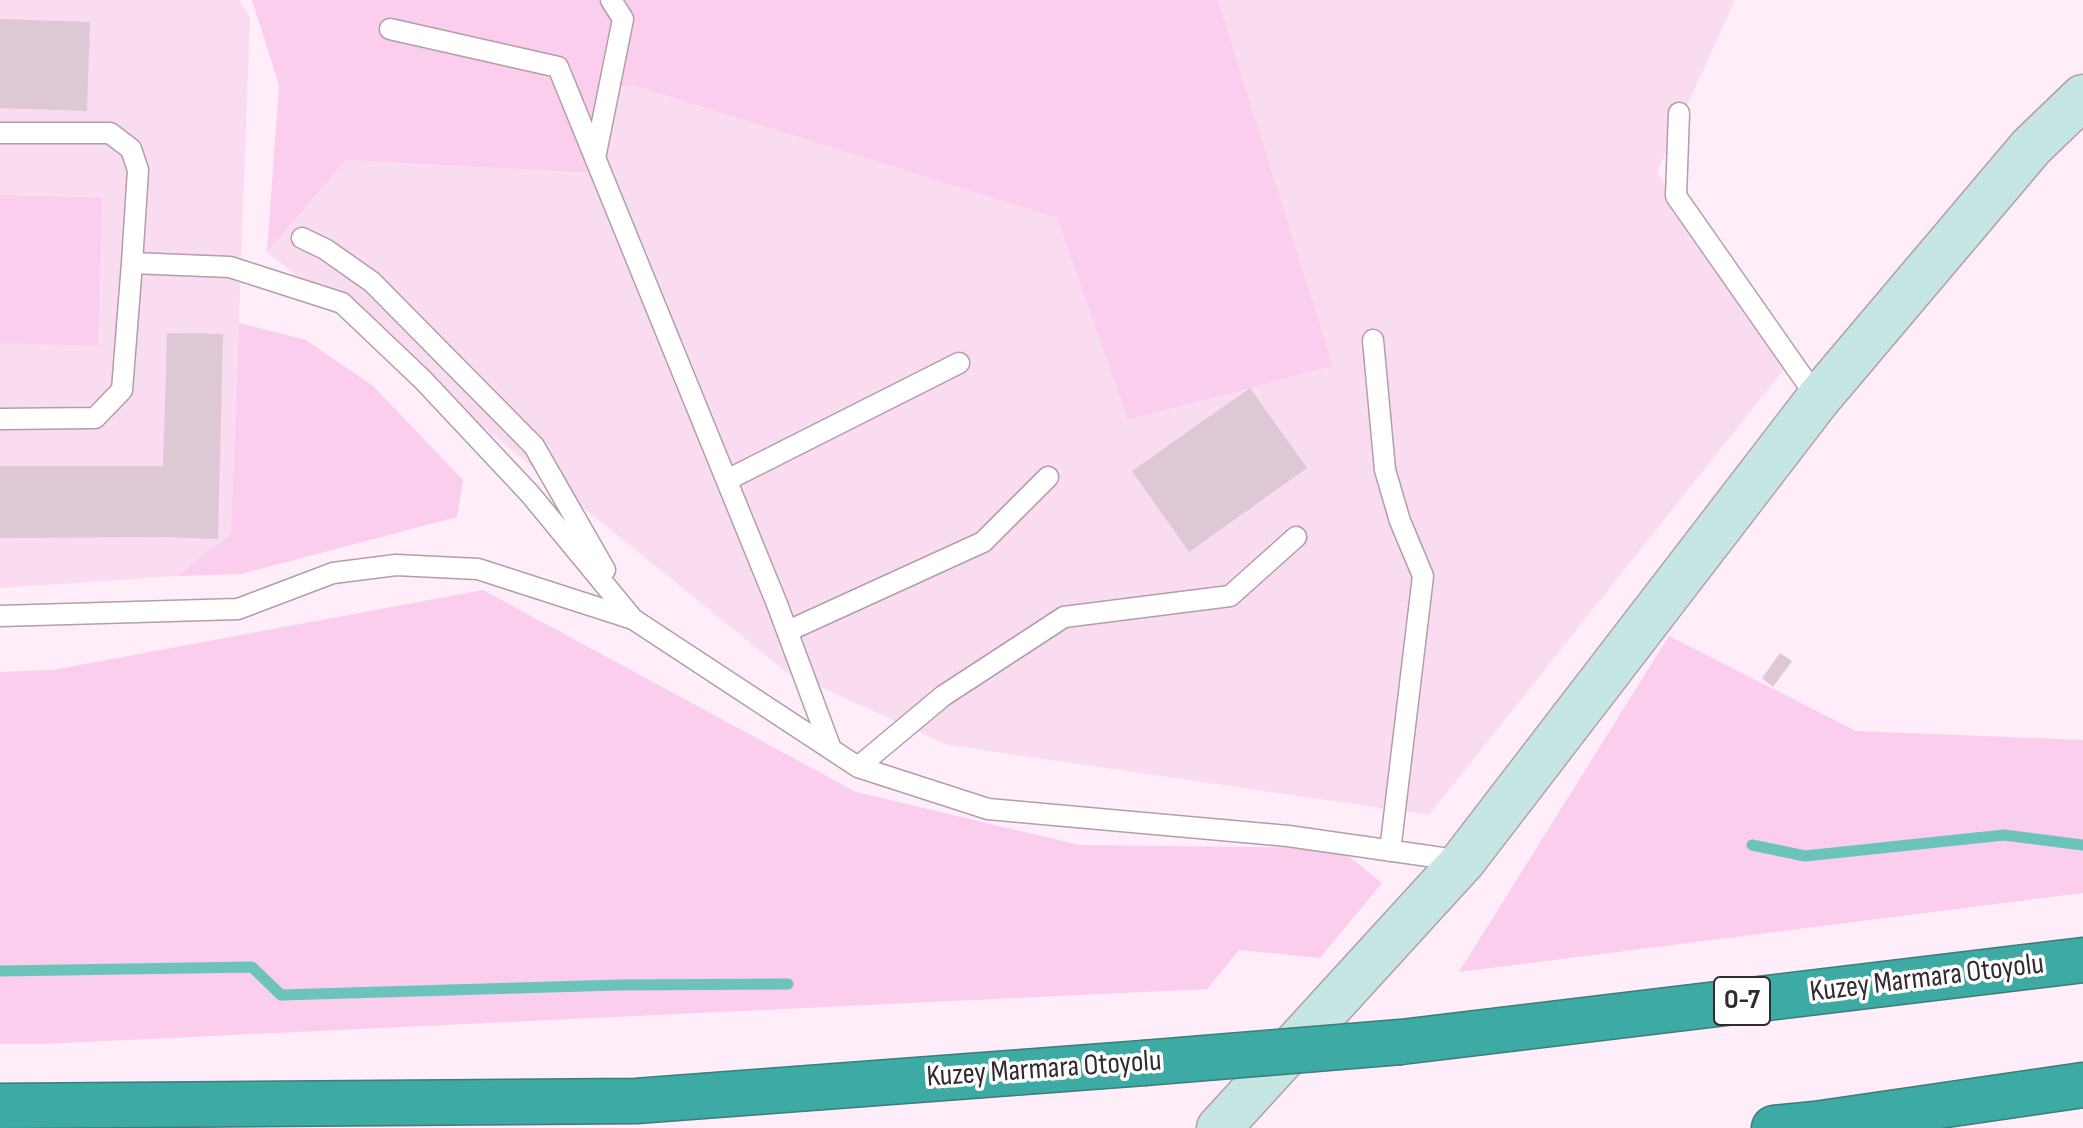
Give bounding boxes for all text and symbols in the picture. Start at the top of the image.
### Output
street label: Kuzey Marmara Otoyolu [1808,947,2046,1011]
road number: O-7 [1714,977,1770,1025]
street label: Kuzey Marmara Otoyolu [925,1044,1163,1096]

